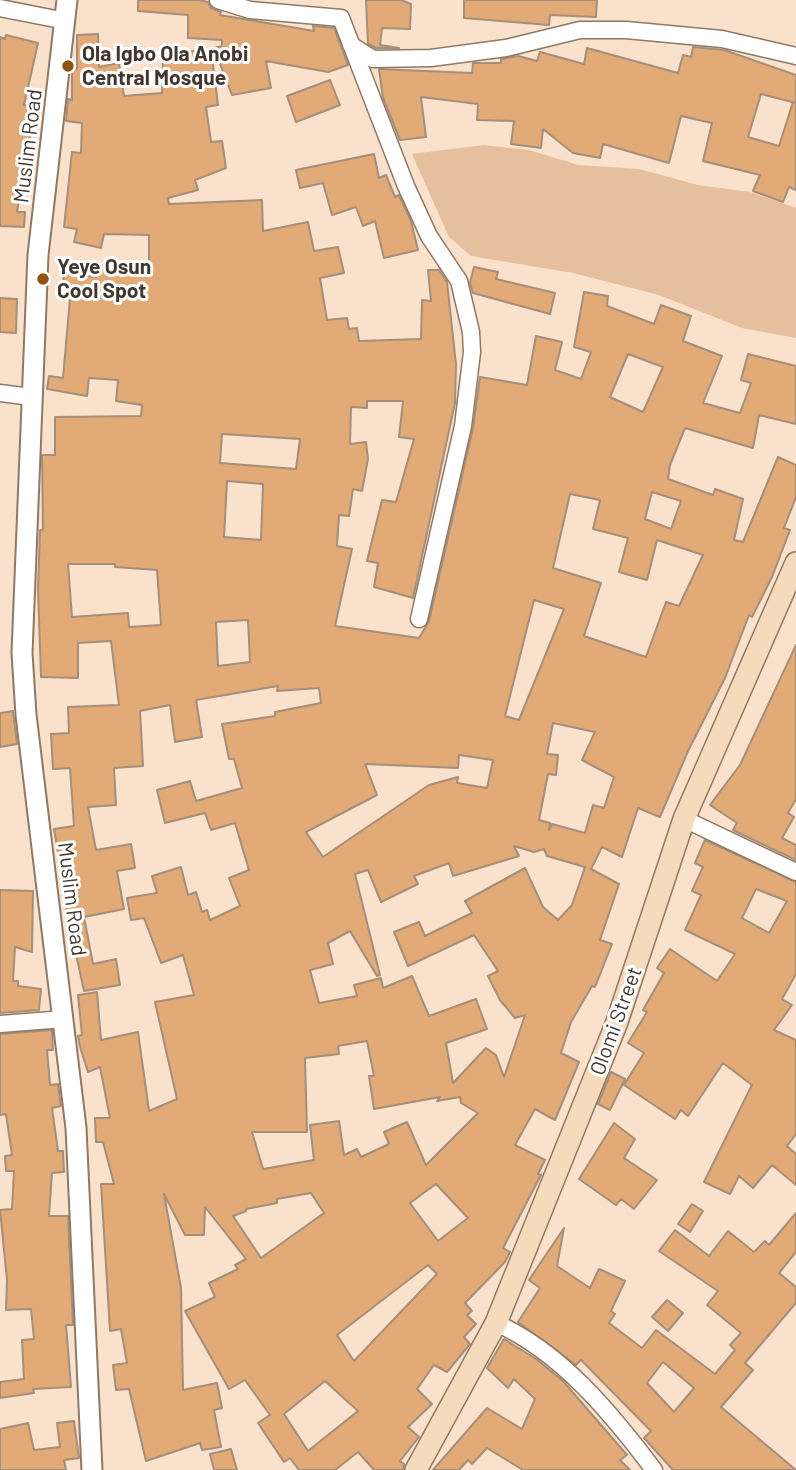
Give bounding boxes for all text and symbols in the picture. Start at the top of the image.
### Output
place label: Ola Igbo Ola Anobi Central Mosque [82,41,248,91]
marker: Ola Igbo Ola Anobi Central Mosque [60,58,76,74]
street label: Muslim Road [9,88,47,204]
place label: Yeye Osun Cool Spot [57,254,151,304]
marker: Yeye Osun Cool Spot [35,271,51,287]
street label: Muslim Road [53,841,91,957]
street label: Olomi Street [585,963,647,1079]

